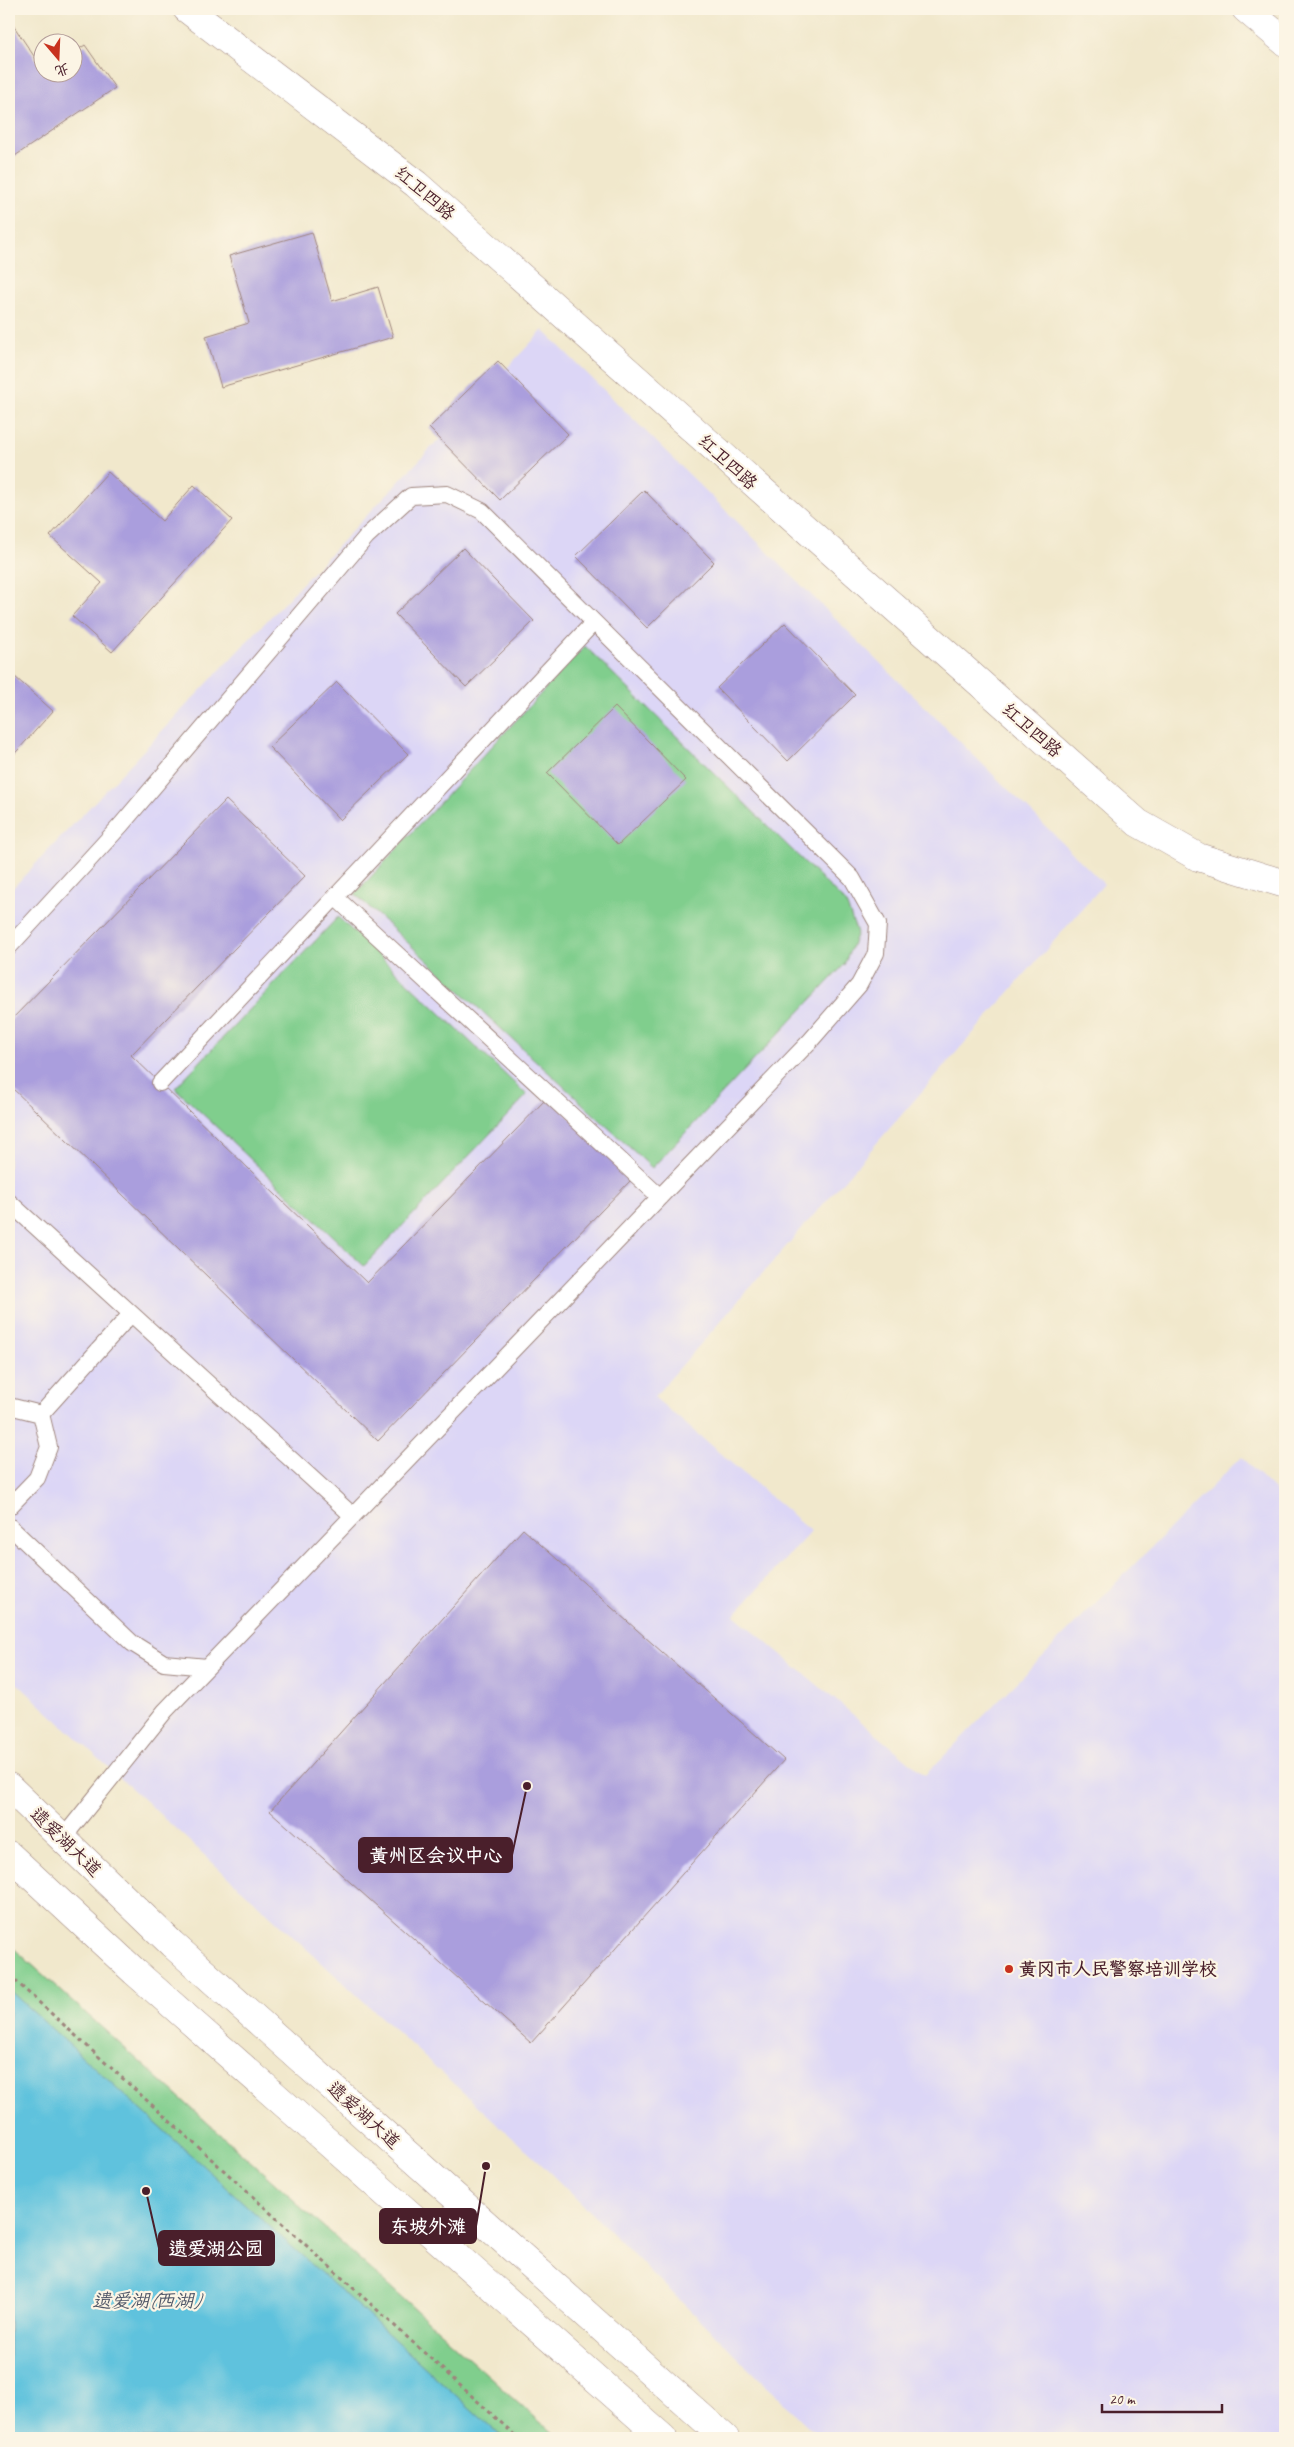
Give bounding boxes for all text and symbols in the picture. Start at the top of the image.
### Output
north arrow [32,32,82,82]
text: 北 [53,60,71,80]
street label: 红卫四路 [390,161,460,225]
street label: 红卫四路 [694,430,762,494]
street label: 红卫四路 [998,698,1066,762]
street label: 遗爱湖大道 [26,1803,106,1881]
callout: 黄州区会议中心 [359,1838,512,1872]
text: 黄州区会议中心 [369,1844,503,1868]
place label: 黄冈市人民警察培训学校 [1019,1958,1217,1980]
marker: 黄冈市人民警察培训学校 [1003,1963,1015,1975]
street label: 遗爱湖大道 [323,2077,405,2153]
callout: 东坡外滩 [380,2209,476,2243]
text: 东坡外滩 [390,2215,466,2239]
callout: 遗爱湖公园 [159,2231,274,2265]
text: 遗爱湖公园 [168,2237,264,2261]
water label: 遗爱湖(西湖) [92,2289,204,2313]
scale bar [1102,2382,1222,2414]
text: 20 m [1109,2390,1136,2409]

